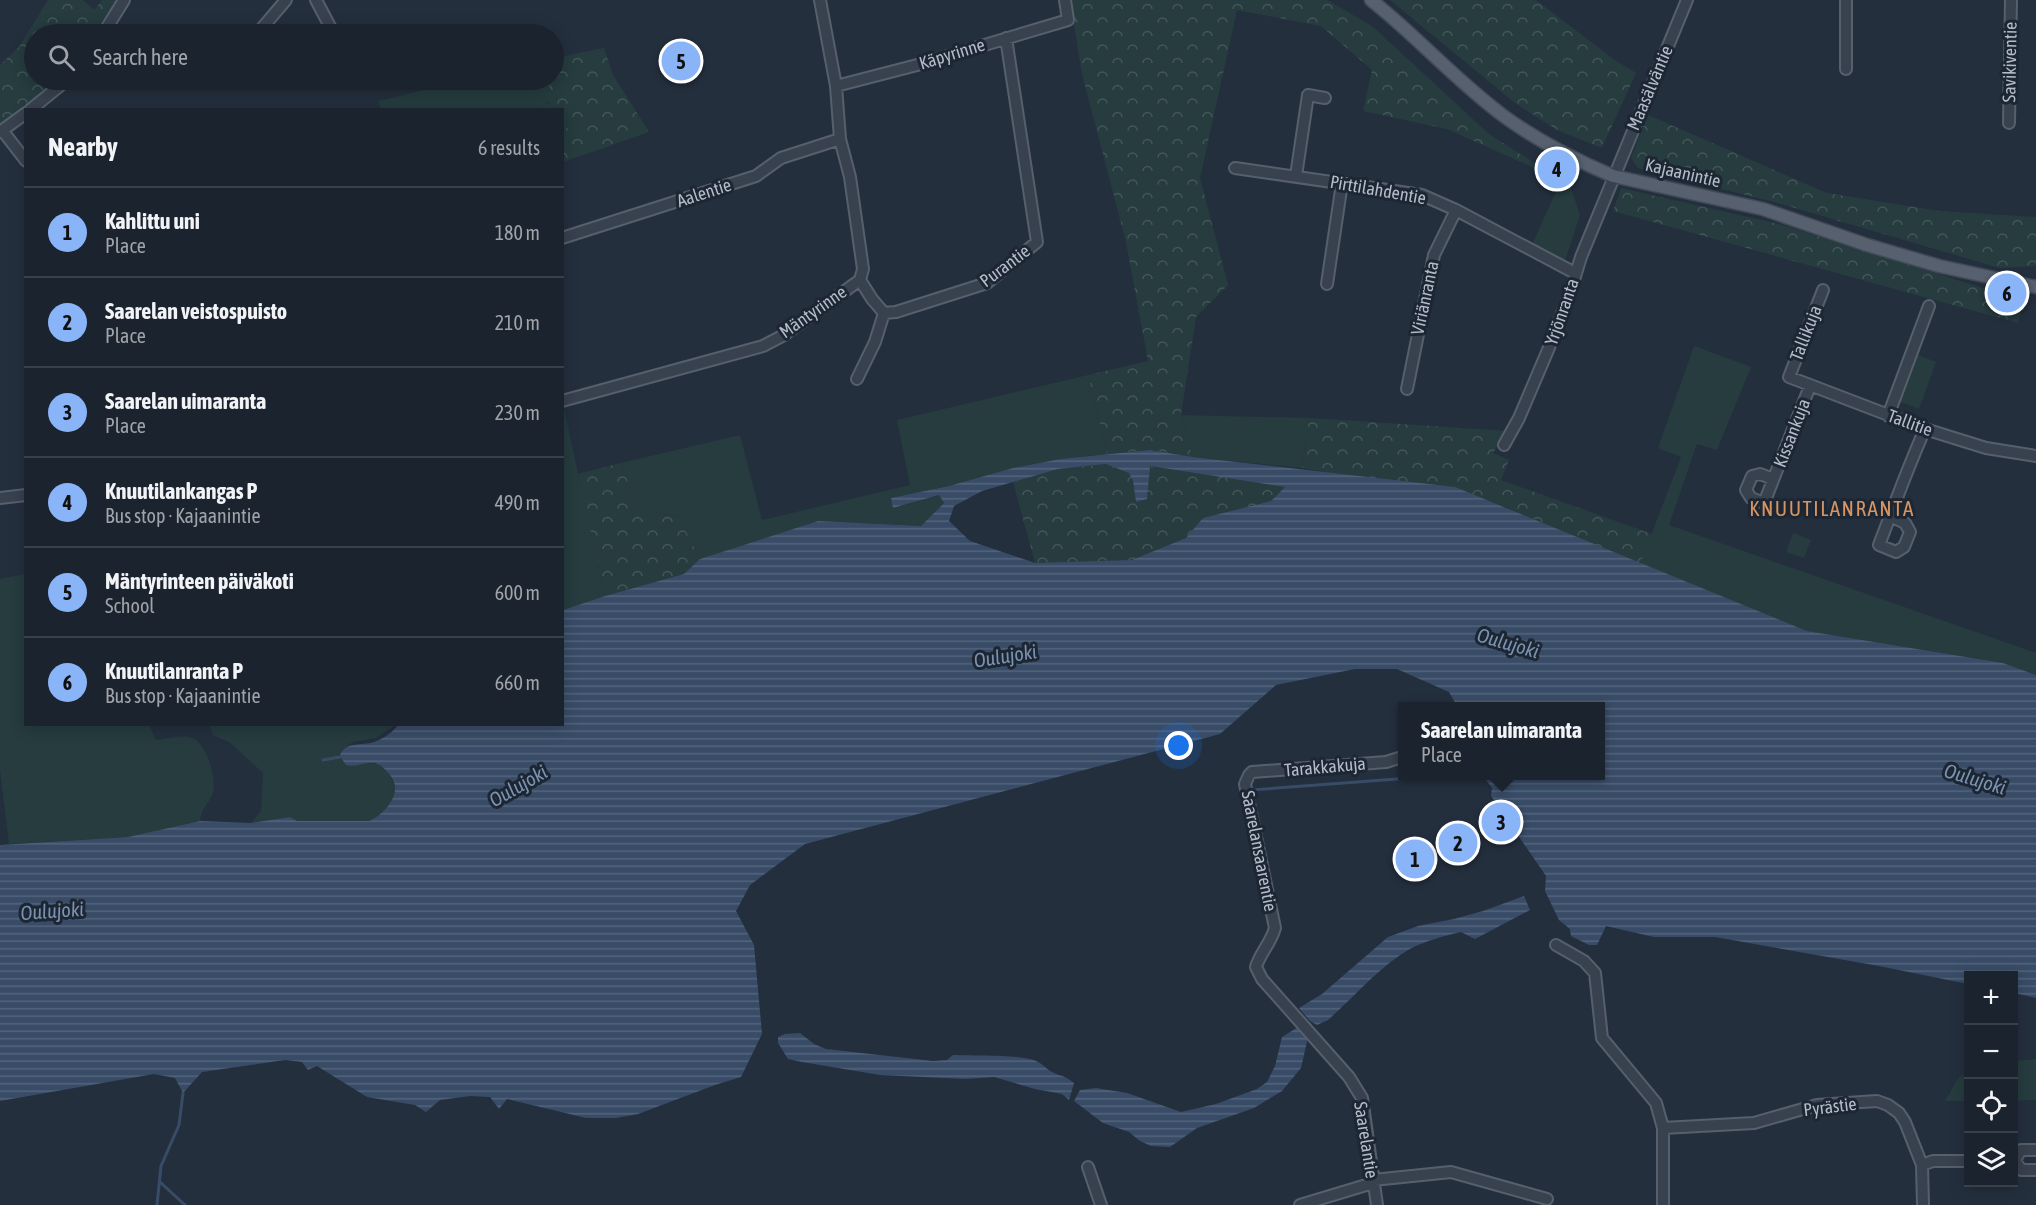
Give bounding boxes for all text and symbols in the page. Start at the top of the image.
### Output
street label: Savikiventie [1998,21,2021,102]
search box [24,24,564,90]
street label: Käpyrinne [916,34,987,73]
pin: 5 [662,38,700,84]
icon: search [45,41,78,74]
street label: Maasälväntie [1622,42,1677,133]
text: Search here [93,44,188,70]
text: Nearby [48,132,118,162]
text: 6 results [478,136,540,159]
pin: 4 [1538,146,1576,192]
street label: Kajaanintie [1643,154,1723,191]
street label: Pirttilahdentie [1328,171,1428,208]
street label: Aalentie [674,174,734,211]
text: Kahlittu uni [105,208,200,234]
text: 1 [63,221,72,244]
text: 180 m [495,221,540,244]
text: Place [105,234,146,257]
street label: Purantie [976,240,1034,291]
street label: Viriänranta [1406,259,1443,337]
pin: 6 [1988,270,2026,316]
street label: Yrjönranta [1540,276,1583,348]
street label: Mäntyrinne [775,281,850,342]
text: Saarelan veistospuisto [105,298,287,324]
street label: Tallikuja [1785,302,1826,364]
text: 2 [63,311,72,334]
text: 210 m [495,311,540,334]
text: Place [105,324,146,347]
text: Saarelan uimaranta [105,388,266,414]
street label: Kissankuja [1769,395,1814,470]
text: 3 [63,401,72,424]
text: 230 m [495,401,540,424]
street label: Tallitie [1885,405,1935,440]
text: Place [105,414,146,437]
text: Knuutilankangas P [105,478,257,504]
text: 4 [63,491,72,514]
text: 490 m [495,491,540,514]
district label: KNUUTILANRANTA [1749,496,1915,520]
text: Bus stop · Kajaanintie [105,504,261,527]
text: Mäntyrinteen päiväkoti [105,568,294,594]
text: 5 [63,581,72,604]
text: 600 m [495,581,540,604]
text: School [105,594,155,617]
water label: Oulujoki [1475,623,1542,662]
water label: Oulujoki [972,639,1038,672]
text: Knuutilanranta P [105,658,243,684]
text: 6 [63,671,72,694]
text: 660 m [495,671,540,694]
text: Bus stop · Kajaanintie [105,684,261,707]
popup [1398,702,1605,780]
text: Saarelan uimaranta [1421,717,1582,743]
your location [1164,731,1193,760]
text: Place [1421,743,1462,766]
street label: Tarakkakuja [1283,752,1367,781]
water label: Oulujoki [1942,758,2009,799]
water label: Oulujoki [485,760,551,811]
street label: Saarelansaarentie [1237,789,1281,913]
pin: 3 [1482,800,1520,844]
pin: 2 [1438,820,1478,866]
pin: 1 [1396,836,1434,882]
water label: Oulujoki [20,897,85,924]
map controls [1964,971,2018,1187]
button: + [1964,971,2018,1025]
button: − [1964,1025,2018,1079]
button: locate [1964,1079,2018,1133]
street label: Pyrästie [1802,1093,1858,1120]
street label: Saarelantie [1350,1100,1383,1180]
button: layers [1964,1133,2018,1187]

